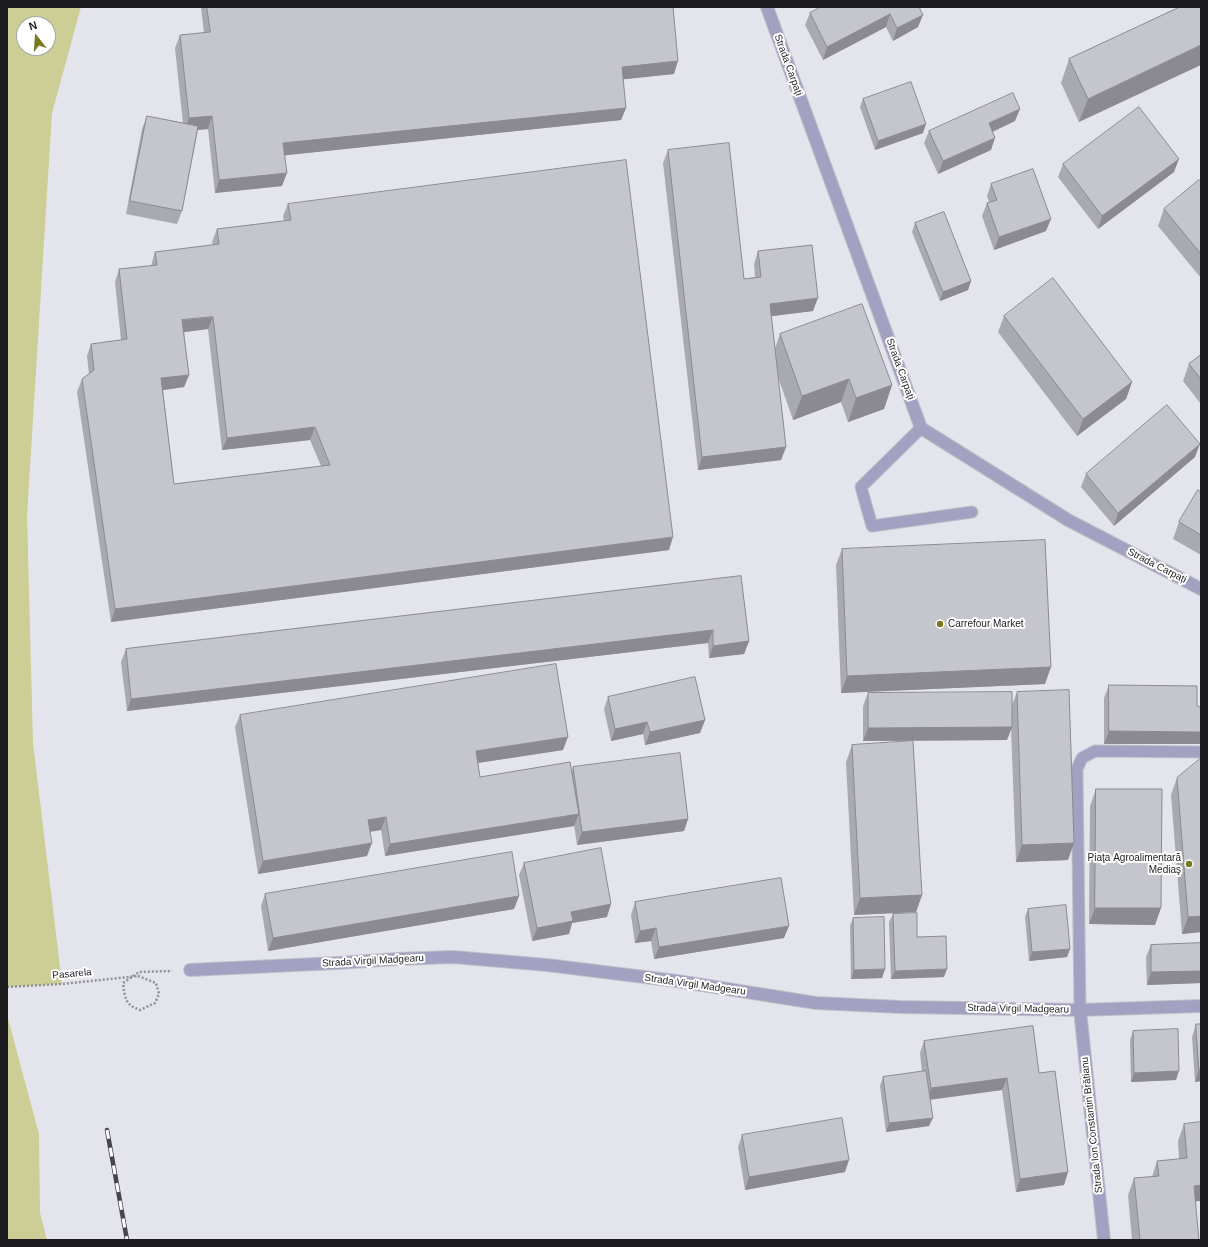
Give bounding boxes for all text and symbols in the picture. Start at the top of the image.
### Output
north arrow [16,16,56,56]
text: N [27,19,38,32]
street label: Strada Carpați [771,33,805,97]
street label: Strada Carpați [883,337,917,401]
street label: Strada Carpați [1126,546,1188,586]
place label: Carrefour Market [948,618,1024,630]
marker: Carrefour Market [935,619,945,629]
place label: Piaţa Agroalimentară Mediaş [1088,852,1181,876]
marker: Piaţa Agroalimentară Mediaş [1184,859,1194,869]
street label: Strada Virgil Madgearu [322,952,424,970]
street label: Pasarela [52,966,92,982]
street label: Strada Virgil Madgearu [644,972,746,998]
street label: Strada Virgil Madgearu [967,1002,1069,1016]
street label: Strada Ion Constantin Brătianu [1079,1056,1105,1194]

